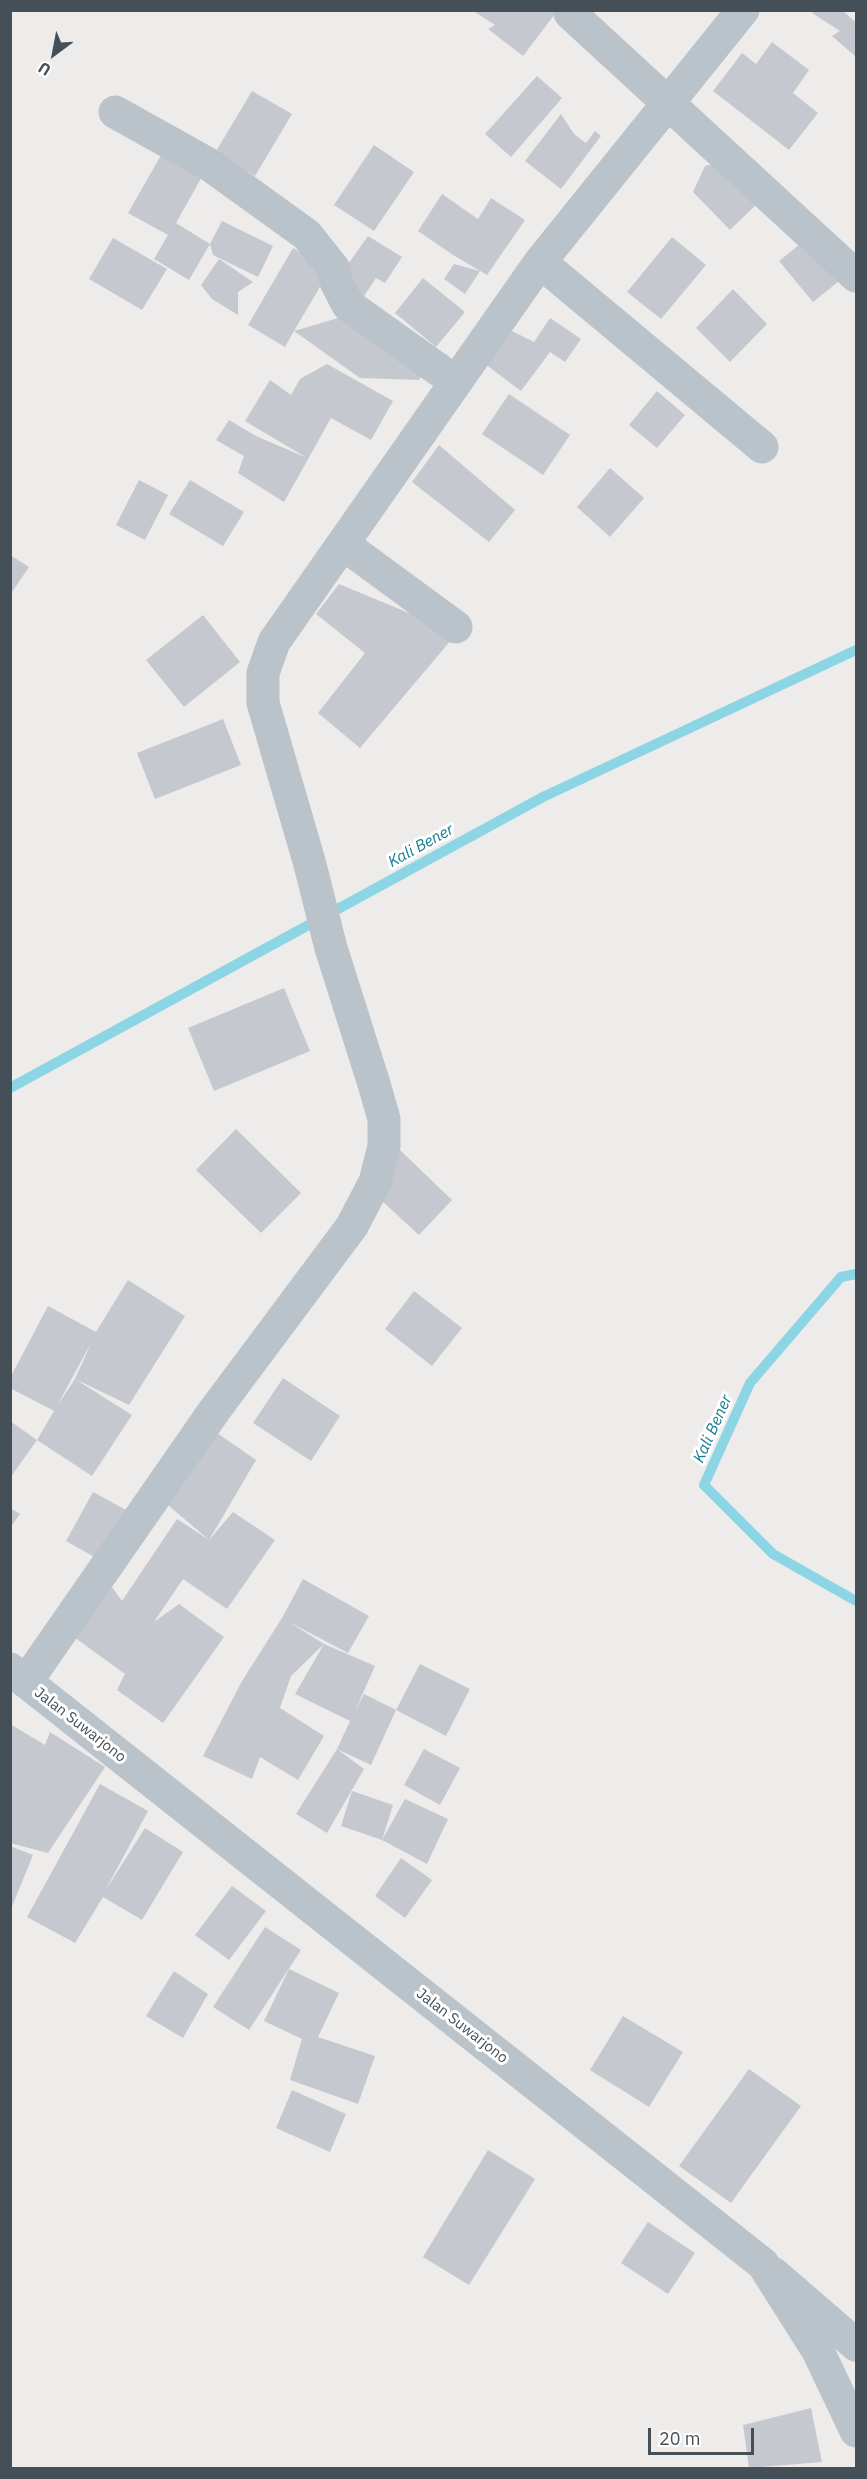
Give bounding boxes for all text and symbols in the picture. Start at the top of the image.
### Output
north arrow [24,24,84,84]
text: U [34,58,54,81]
water label: Kali Bener [385,820,457,872]
water label: Kali Bener [690,1392,736,1466]
street label: Jalan Suwarjono [31,1684,129,1766]
street label: Jalan Suwarjono [413,1985,511,2067]
scale bar [651,2416,758,2454]
text: 20 m [659,2427,701,2450]

